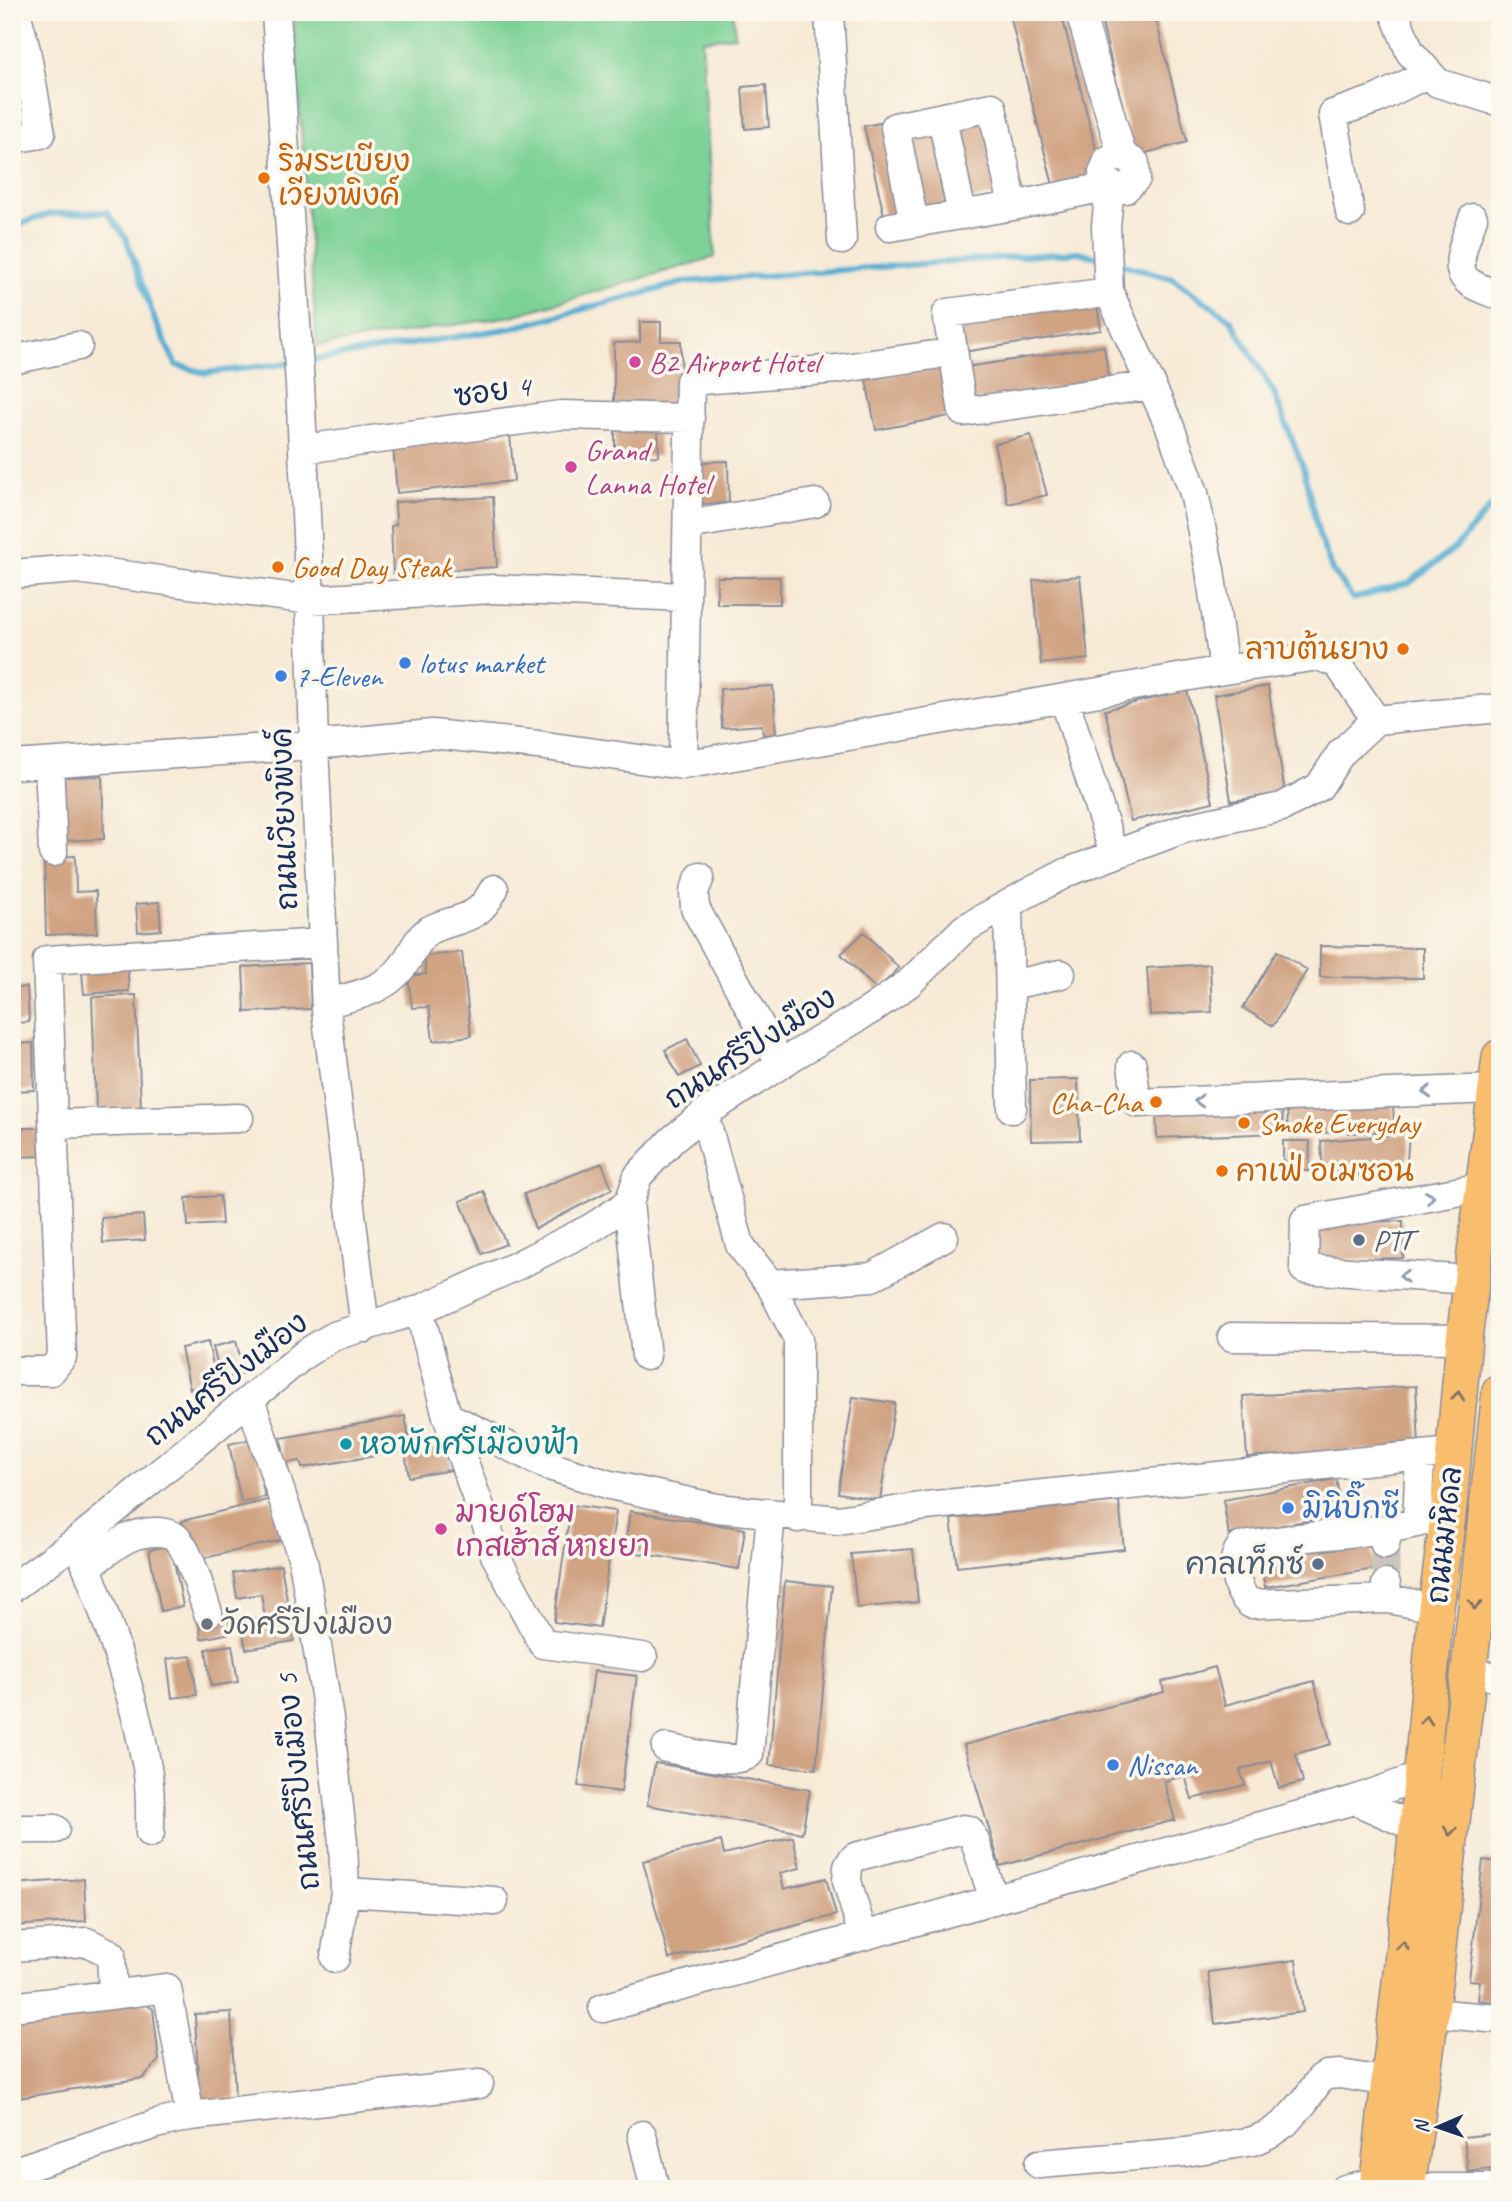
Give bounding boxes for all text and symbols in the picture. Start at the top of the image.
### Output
place label: ริมระเบียง เวียงพิงค์ [278,142,410,214]
marker: ริมระเบียง เวียงพิงค์ [256,170,272,186]
place label: B2 Airport Hotel [649,343,824,381]
marker: B2 Airport Hotel [627,354,643,370]
street label: ซอย 4 [451,367,535,415]
place label: Grand Lanna Hotel [585,431,715,503]
marker: Grand Lanna Hotel [563,459,579,475]
place label: Good Day Steak [292,548,453,586]
marker: Good Day Steak [270,559,286,575]
place label: ลาบต้นยาง [1245,630,1389,668]
marker: ลาบต้นยาง [1395,641,1411,657]
place label: lotus market [419,644,547,682]
marker: lotus market [397,655,413,671]
place label: 7-Eleven [295,657,384,695]
marker: 7-Eleven [273,668,289,684]
street label: ถนนเวียงพิงค์ [261,727,306,911]
street label: ถนนศรีปิงเมือง [657,978,843,1118]
place label: Cha-Cha [1050,1083,1144,1121]
one-way arrow [1421,1084,1432,1099]
one-way arrow [1193,1093,1204,1108]
marker: Cha-Cha [1148,1094,1164,1110]
place label: Smoke Everyday [1258,1104,1422,1142]
marker: Smoke Everyday [1236,1115,1252,1131]
place label: คาเฟ่ อเมซอน [1236,1151,1414,1190]
marker: คาเฟ่ อเมซอน [1214,1163,1230,1179]
one-way arrow [1424,1190,1436,1205]
place label: PTT [1373,1221,1420,1259]
marker: PTT [1351,1232,1367,1248]
one-way arrow [1398,1269,1409,1284]
street label: ถนนศรีปิงเมือง [137,1303,315,1455]
one-way arrow [1450,1390,1465,1401]
place label: หอพักศรีเมืองฟ้า [360,1425,580,1463]
marker: หอพักศรีเมืองฟ้า [338,1436,354,1452]
street label: ถนนมหิดล [1418,1464,1470,1606]
place label: มินิบิ๊กซี [1302,1480,1399,1527]
place label: มายด์โฮม เกสเฮ้าส์ หายยา [455,1492,650,1565]
marker: มินิบิ๊กซี [1280,1500,1296,1516]
marker: มายด์โฮม เกสเฮ้าส์ หายยา [433,1521,449,1537]
place label: คาลเท็กซ์ [1185,1543,1304,1583]
marker: คาลเท็กซ์ [1310,1556,1326,1572]
one-way arrow [1467,1599,1482,1611]
place label: วัดศรีปิงเมือง [221,1605,393,1643]
marker: วัดศรีปิงเมือง [199,1616,215,1632]
street label: ถนนศรีปิงเมือง 5 [268,1670,328,1892]
one-way arrow [1418,1714,1433,1725]
place label: Nissan [1127,1746,1199,1784]
marker: Nissan [1105,1757,1121,1773]
one-way arrow [1443,1826,1458,1837]
one-way arrow [1396,1940,1411,1952]
north arrow [1404,2092,1474,2162]
text: N [1410,2118,1434,2134]

